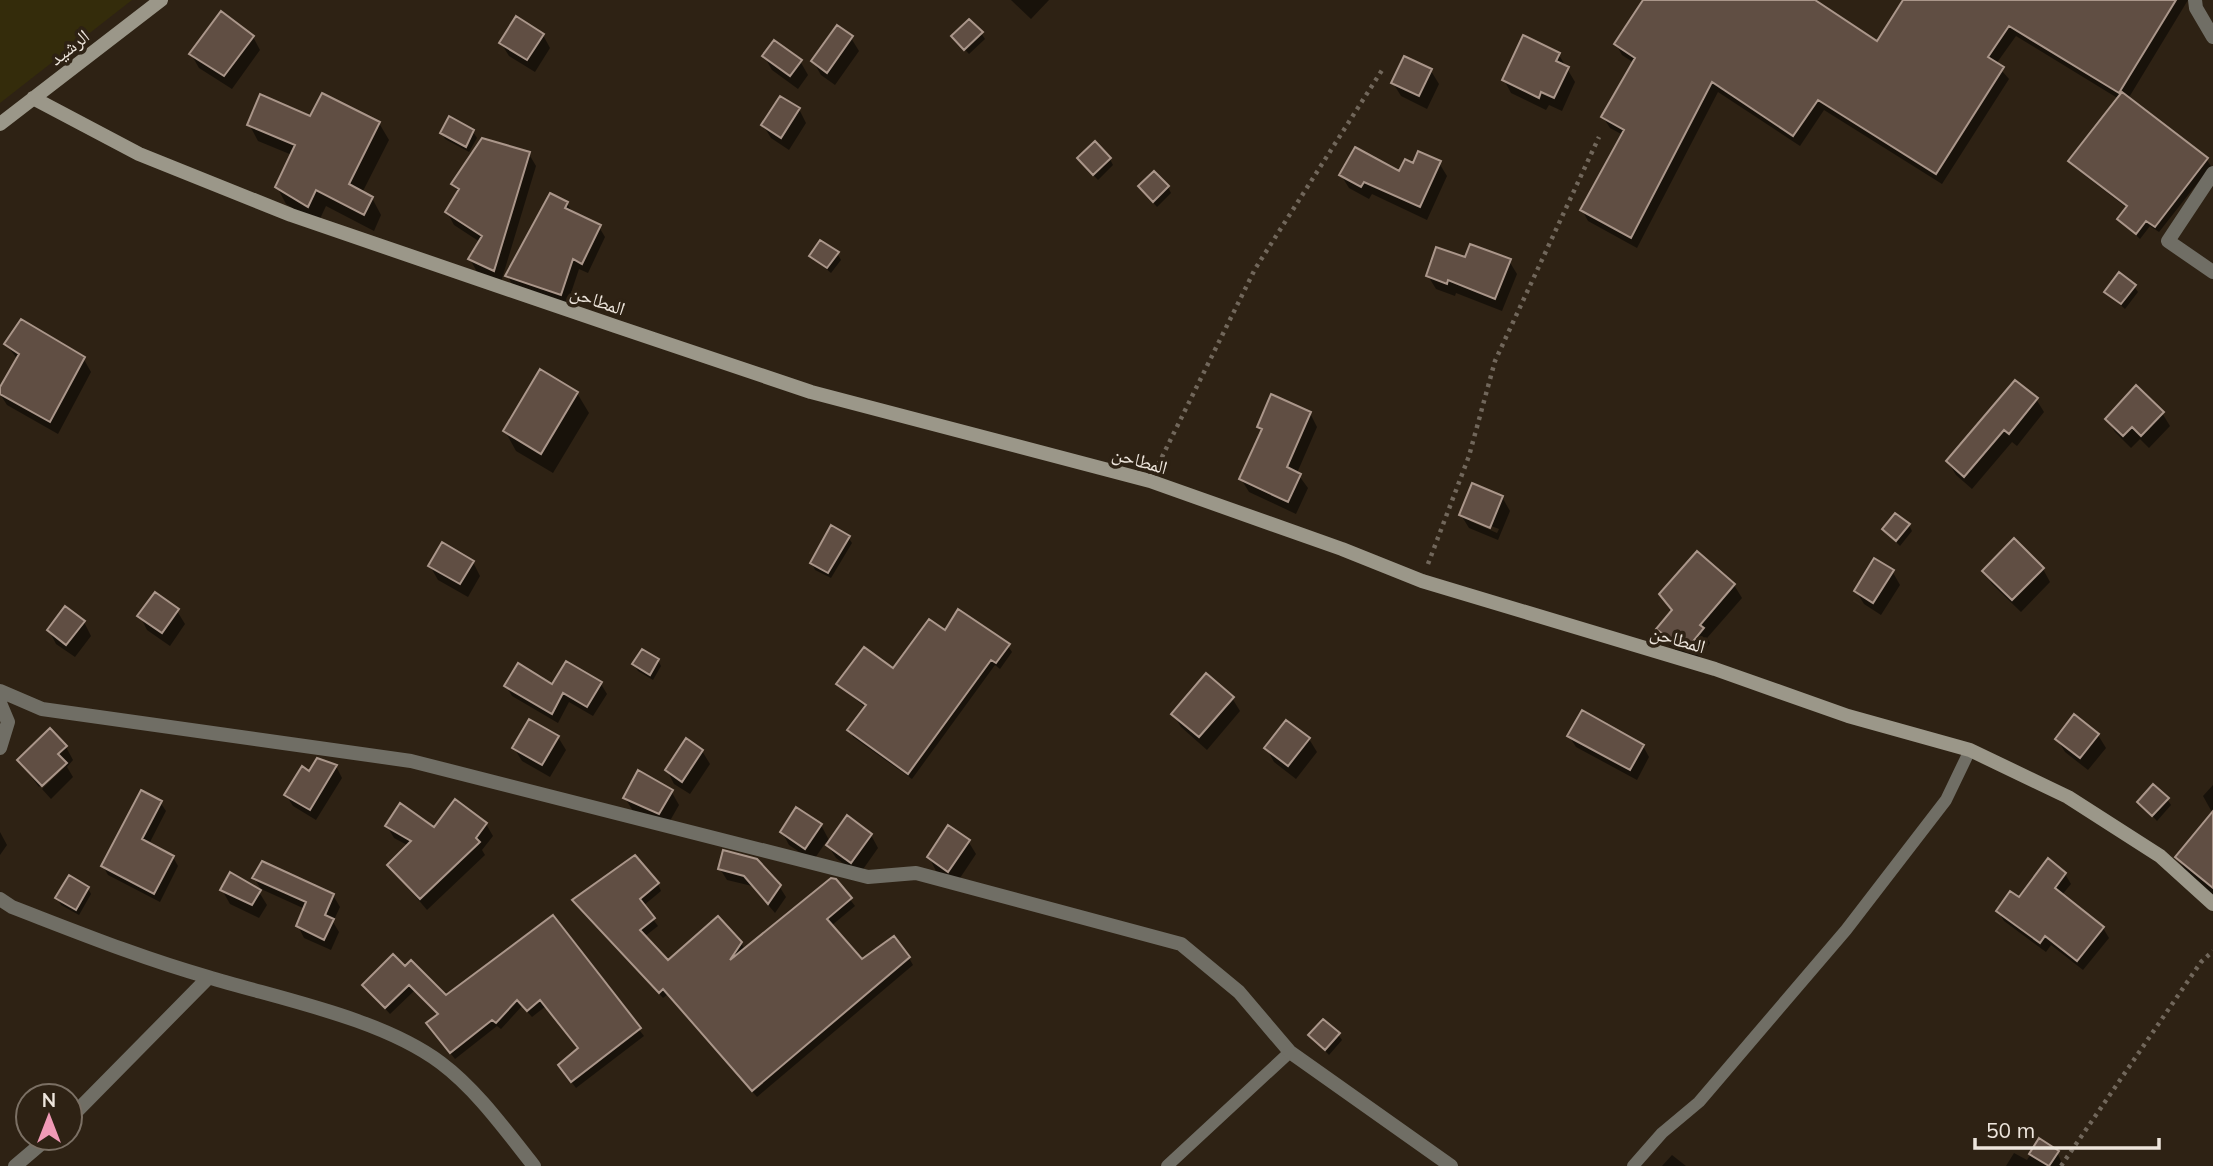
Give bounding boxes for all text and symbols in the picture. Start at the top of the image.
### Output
street label: الرشيد [44,24,94,70]
street label: المطاحن [567,279,629,321]
street label: المطاحن [1110,441,1170,479]
street label: المطاحن [1648,620,1708,658]
north arrow [14,1082,84,1152]
text: N [42,1088,56,1112]
scale bar [1975,1106,2159,1150]
text: 50 m [1986,1117,2035,1143]

